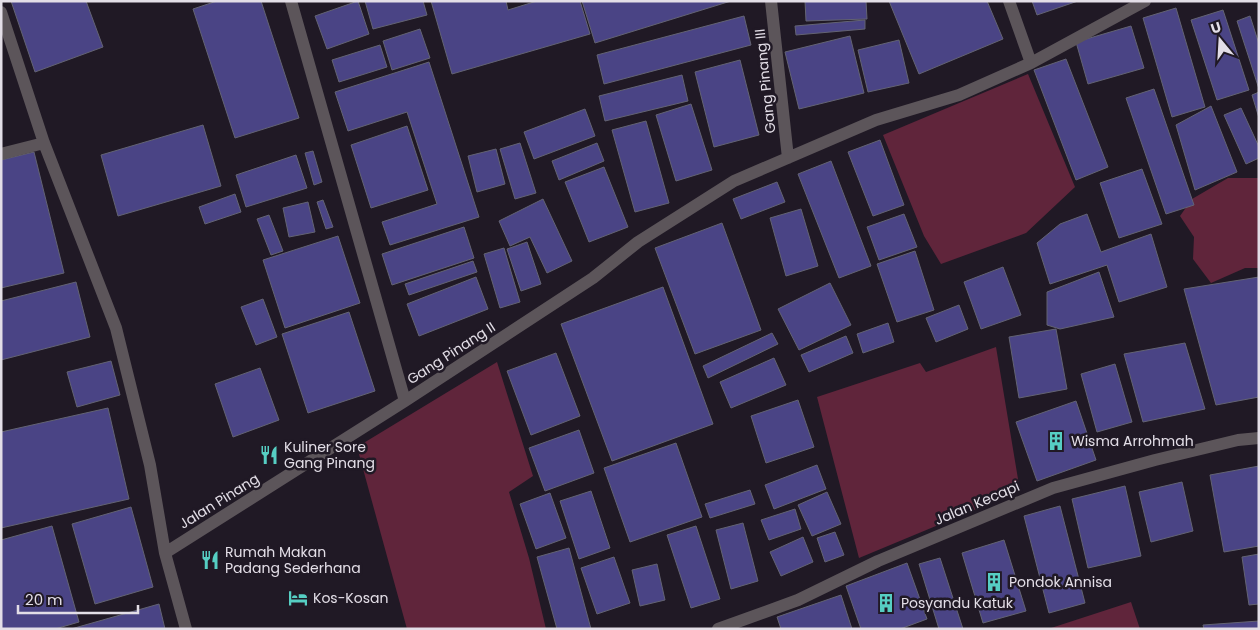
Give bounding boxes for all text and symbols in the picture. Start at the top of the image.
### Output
north arrow [1195,15,1245,65]
text: U [1208,17,1224,39]
street label: Gang Pinang III [750,28,780,134]
street label: Gang Pinang II [403,317,499,389]
building icon: Wisma Arrohmah [1045,430,1067,452]
place label: Wisma Arrohmah [1071,431,1194,451]
place label: Kuliner Sore Gang Pinang [284,437,375,473]
restaurant icon: Kuliner Sore Gang Pinang [258,444,280,466]
street label: Jalan Pinang [175,468,263,534]
street label: Jalan Kecapi [931,476,1023,530]
place label: Rumah Makan Padang Sederhana [225,542,361,578]
restaurant icon: Rumah Makan Padang Sederhana [199,549,221,571]
building icon: Pondok Annisa [983,571,1005,593]
place label: Pondok Annisa [1009,572,1112,592]
scale bar [18,582,138,614]
hotel icon: Kos-Kosan [287,587,309,609]
place label: Kos-Kosan [313,588,388,608]
text: 20 m [25,589,63,610]
building icon: Posyandu Katuk [875,592,897,614]
place label: Posyandu Katuk [901,593,1014,613]

